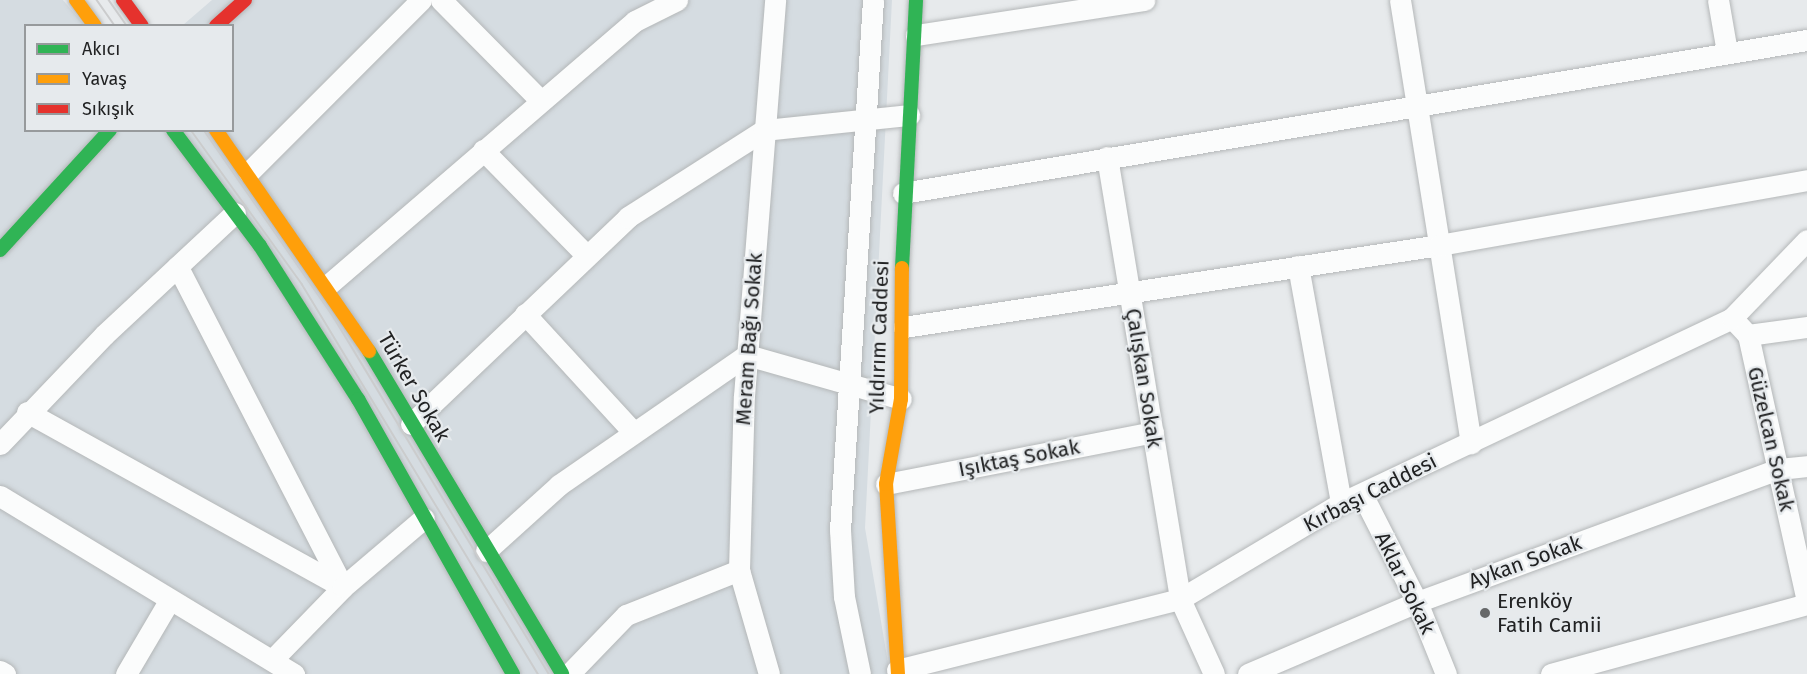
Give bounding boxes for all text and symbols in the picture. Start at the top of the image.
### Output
legend [24,24,234,132]
text: Akıcı [82,38,120,60]
text: Yavaş [82,68,127,90]
text: Sıkışık [82,98,134,120]
street label: Meram Bağı Sokak [730,252,768,426]
street label: Yıldırım Caddesi [864,260,894,414]
street label: Çalışkan Sokak [1121,307,1167,449]
street label: Türker Sokak [373,328,455,446]
street label: Güzelcan Sokak [1742,364,1800,514]
street label: Işıktaş Sokak [956,434,1082,482]
street label: Kırbaşı Caddesi [1299,449,1441,537]
street label: Aklar Sokak [1370,528,1440,638]
street label: Aykan Sokak [1465,530,1585,594]
place label: Erenköy Fatih Camii [1497,588,1602,638]
marker: Erenköy Fatih Camii [1478,606,1492,620]

